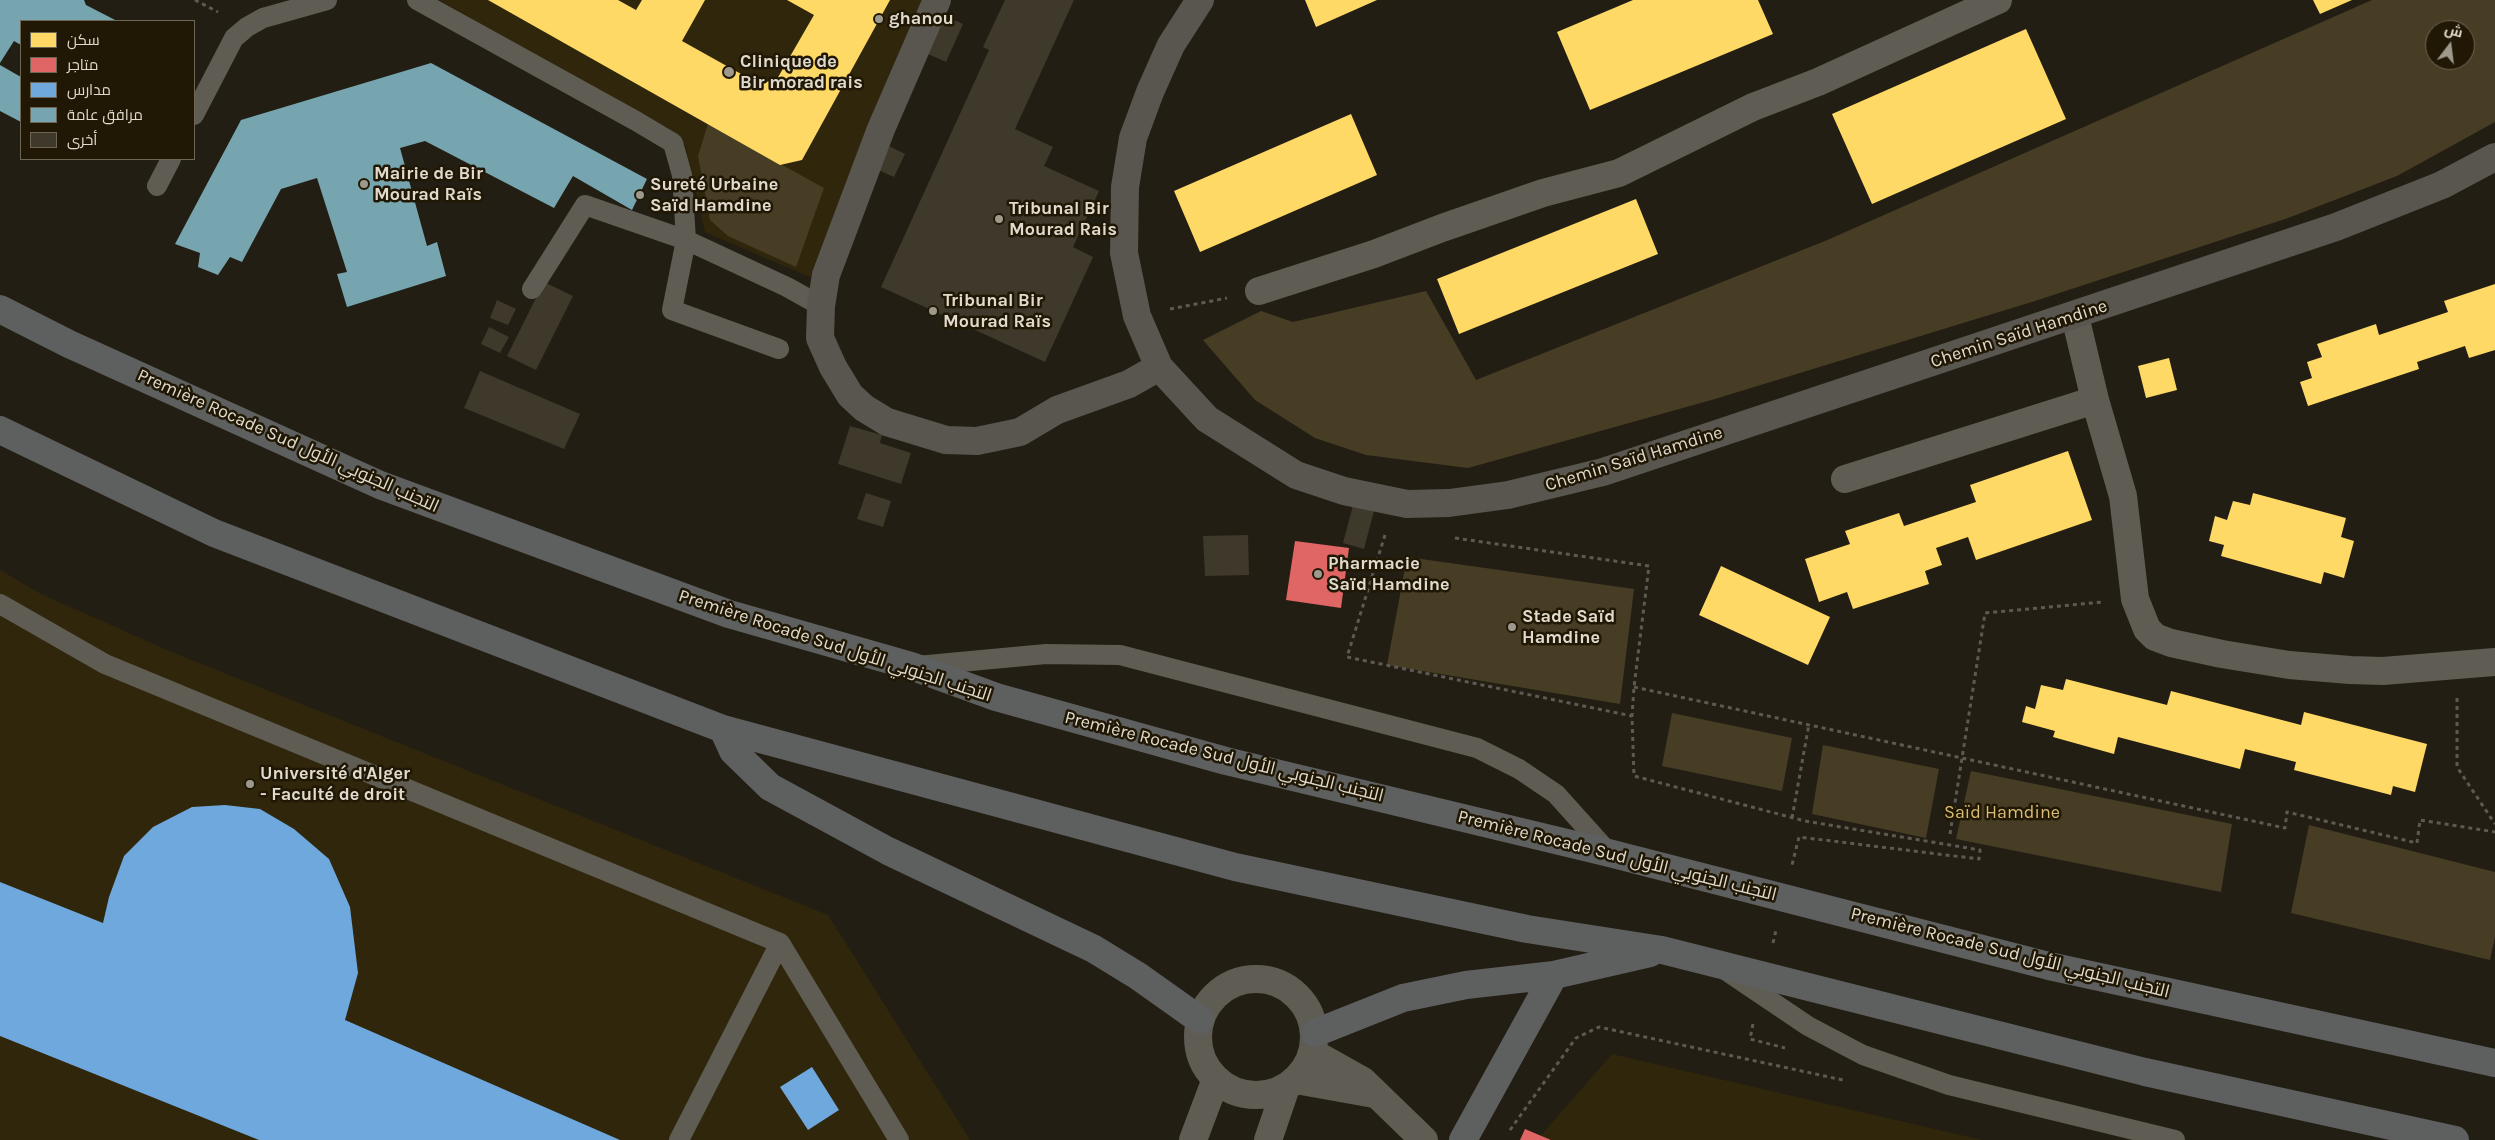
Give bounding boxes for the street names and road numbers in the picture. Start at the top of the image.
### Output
street label: Chemin Saïd Hamdine [1928,295,2110,373]
street label: Première Rocade Sud التجنب الجنوبي الأول [134,364,442,518]
street label: Chemin Saïd Hamdine [1543,422,1725,496]
street label: Première Rocade Sud التجنب الجنوبي الأول [676,585,994,707]
street label: Première Rocade Sud التجنب الجنوبي الأول [1062,707,1386,807]
street label: Première Rocade Sud التجنب الجنوبي الأول [1455,806,1779,906]
street label: Première Rocade Sud التجنب الجنوبي الأول [1848,903,2172,1003]

